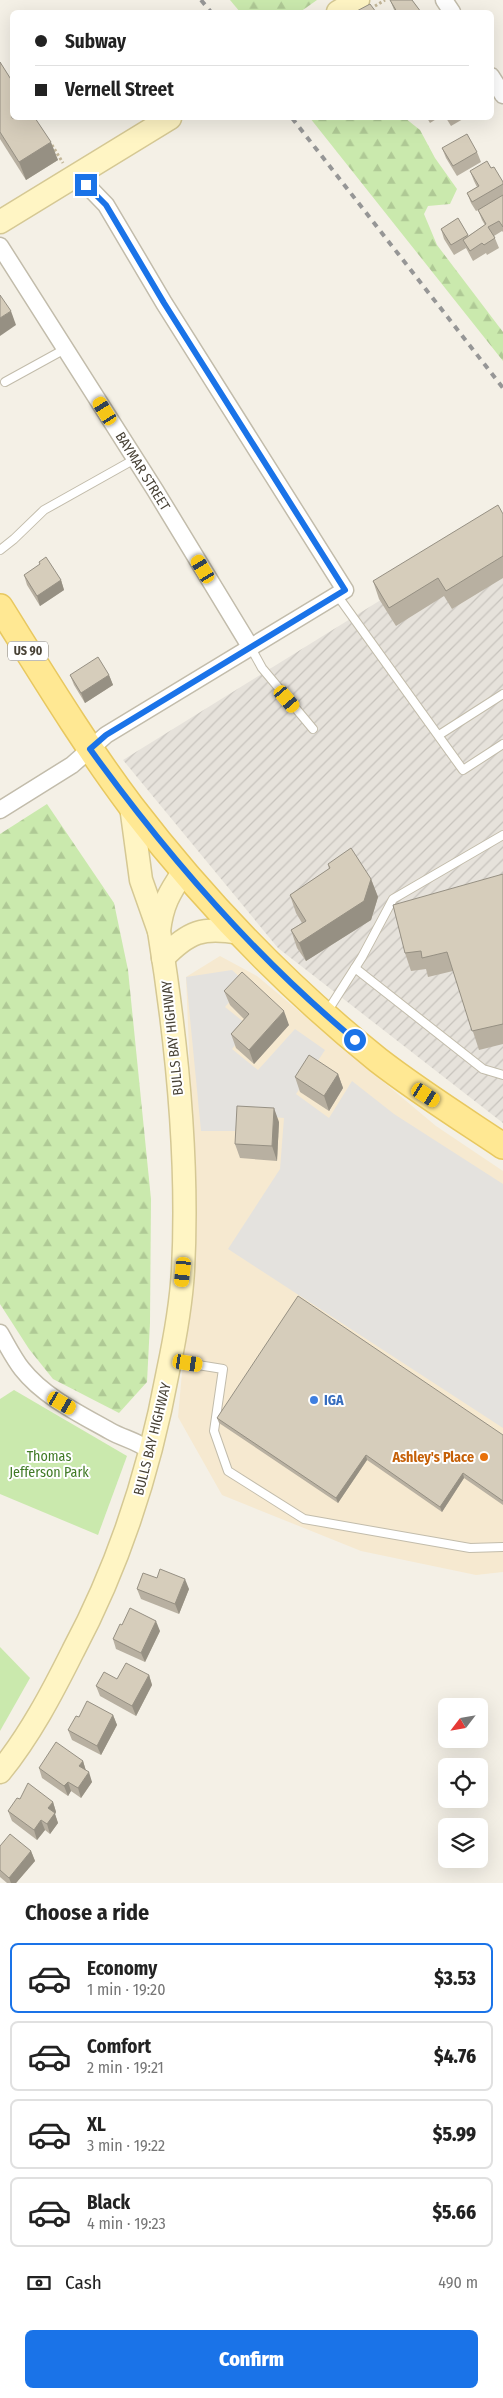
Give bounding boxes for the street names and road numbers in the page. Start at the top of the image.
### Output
street label: BAYMAR STREET [112,429,174,514]
road number: US 90 [8,641,48,660]
street label: BULLS BAY HIGHWAY [158,980,187,1096]
street label: BULLS BAY HIGHWAY [130,1381,175,1497]

